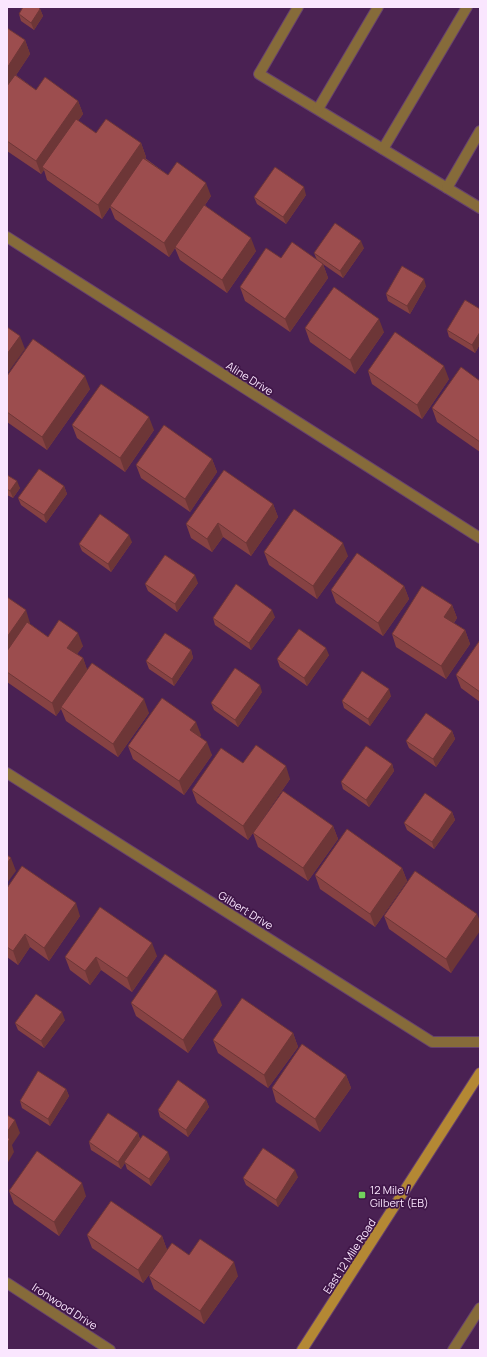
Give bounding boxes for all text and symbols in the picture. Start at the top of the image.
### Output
street label: Aline Drive [224,358,277,399]
street label: Gilbert Drive [216,887,277,933]
place label: 12 Mile / Gilbert (EB) [370,1182,429,1210]
marker: 12 Mile / Gilbert (EB) [357,1190,367,1200]
street label: East 12 Mile Road [319,1216,379,1296]
street label: Ironwood Drive [29,1279,101,1333]

